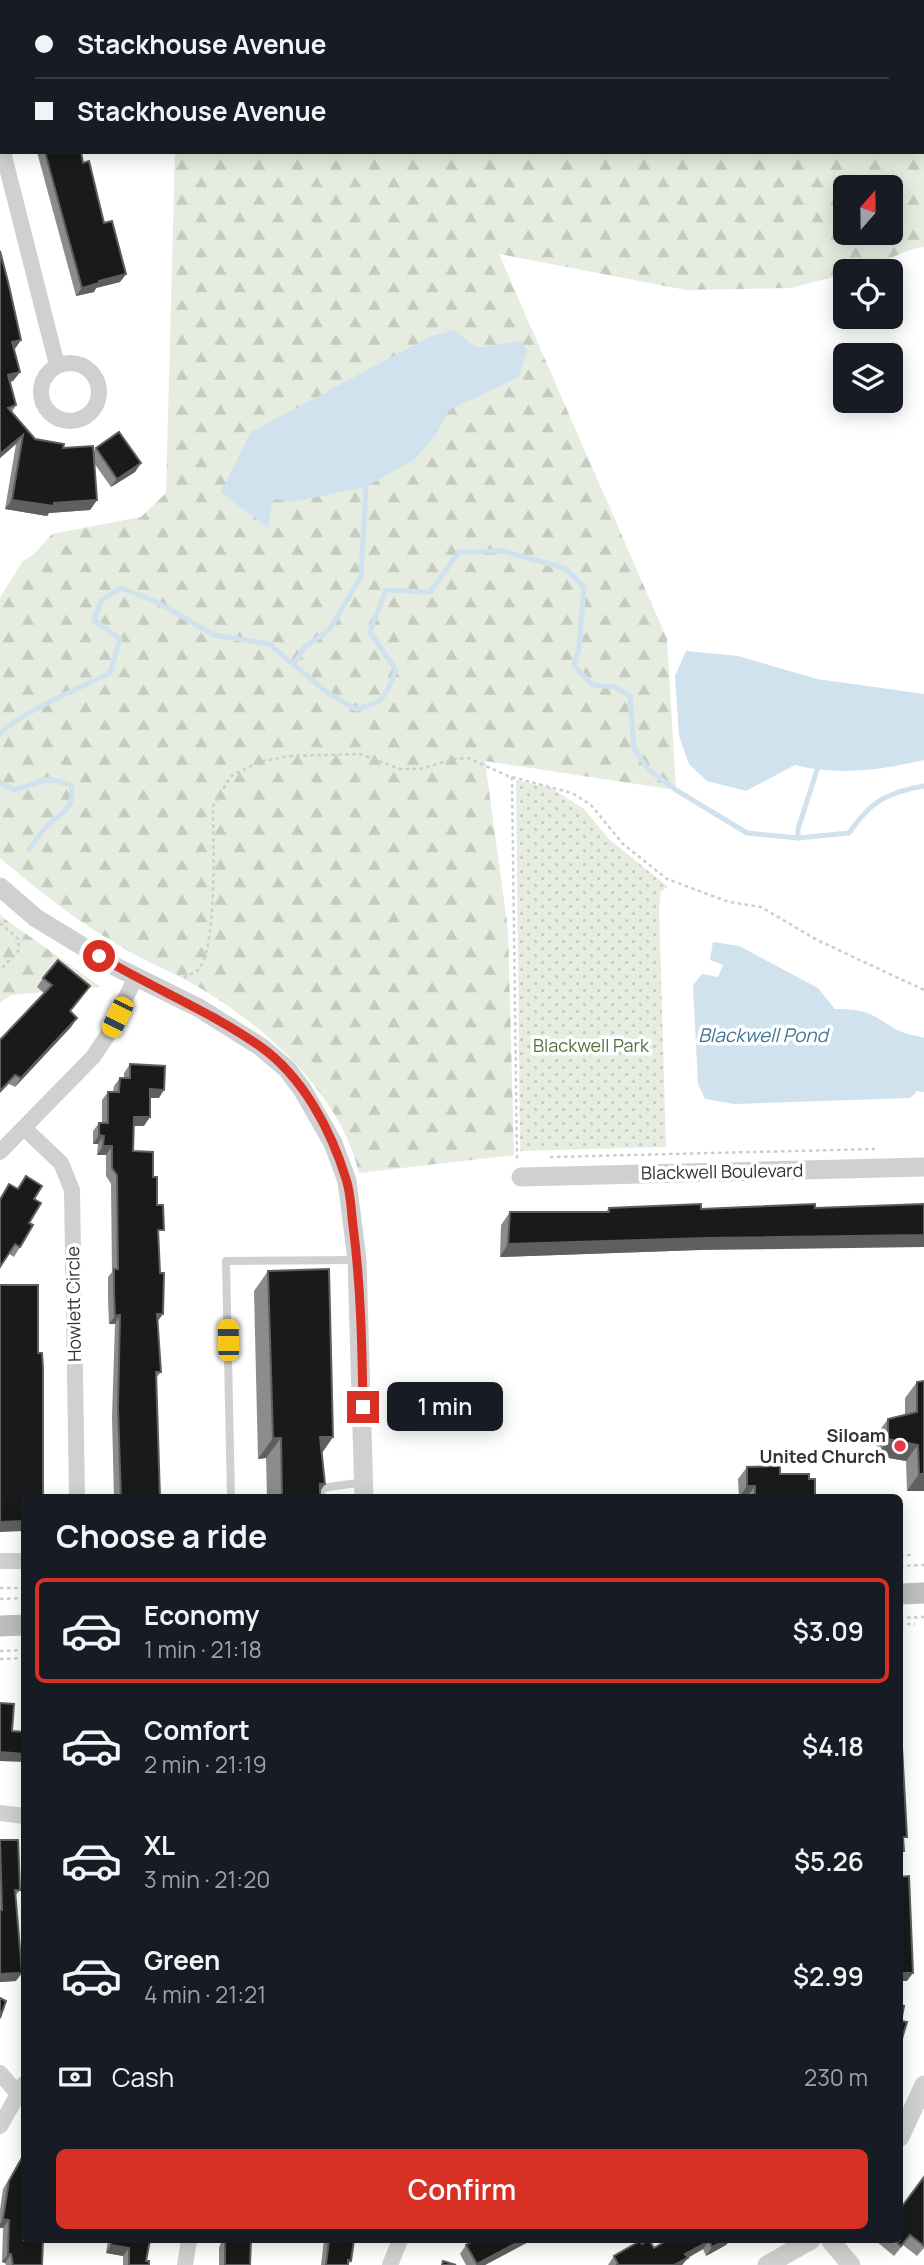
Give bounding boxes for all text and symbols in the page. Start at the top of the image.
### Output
text: Stackhouse Avenue [77,26,327,62]
text: Stackhouse Avenue [77,93,327,129]
north arrow [833,175,903,245]
map controls [833,175,903,413]
button: locate [833,259,903,329]
button: layers [833,343,903,413]
route start [83,940,115,972]
car [99,994,136,1040]
water label: Blackwell Pond [698,1022,831,1048]
park label: Blackwell Park [533,1033,650,1057]
street label: Blackwell Boulevard [641,1158,803,1184]
street label: Howlett Circle [60,1246,86,1362]
car [218,1319,239,1361]
callout: 1 min [388,1382,503,1432]
text: 1 min [418,1390,472,1422]
route end [347,1391,379,1423]
place label: Siloam United Church [759,1423,886,1468]
marker: Siloam United Church [892,1438,908,1454]
text: Choose a ride [56,1514,267,1558]
text: Economy [144,1597,259,1633]
icon: car [60,1599,123,1662]
text: $3.09 [793,1613,864,1649]
text: 1 min · 21:18 [144,1633,262,1665]
text: Comfort [144,1712,250,1748]
icon: car [60,1714,123,1777]
text: $4.18 [802,1728,864,1764]
text: 2 min · 21:19 [144,1748,267,1780]
text: XL [144,1827,175,1863]
icon: car [60,1829,123,1892]
text: $5.26 [794,1843,864,1879]
text: 3 min · 21:20 [144,1863,270,1895]
text: Green [144,1942,220,1978]
icon: car [60,1944,123,2007]
text: $2.99 [793,1958,864,1994]
text: 4 min · 21:21 [144,1978,266,2010]
icon: cash [56,2058,94,2096]
text: Cash [112,2059,174,2095]
text: 230 m [804,2061,868,2093]
button: Confirm [56,2149,868,2229]

